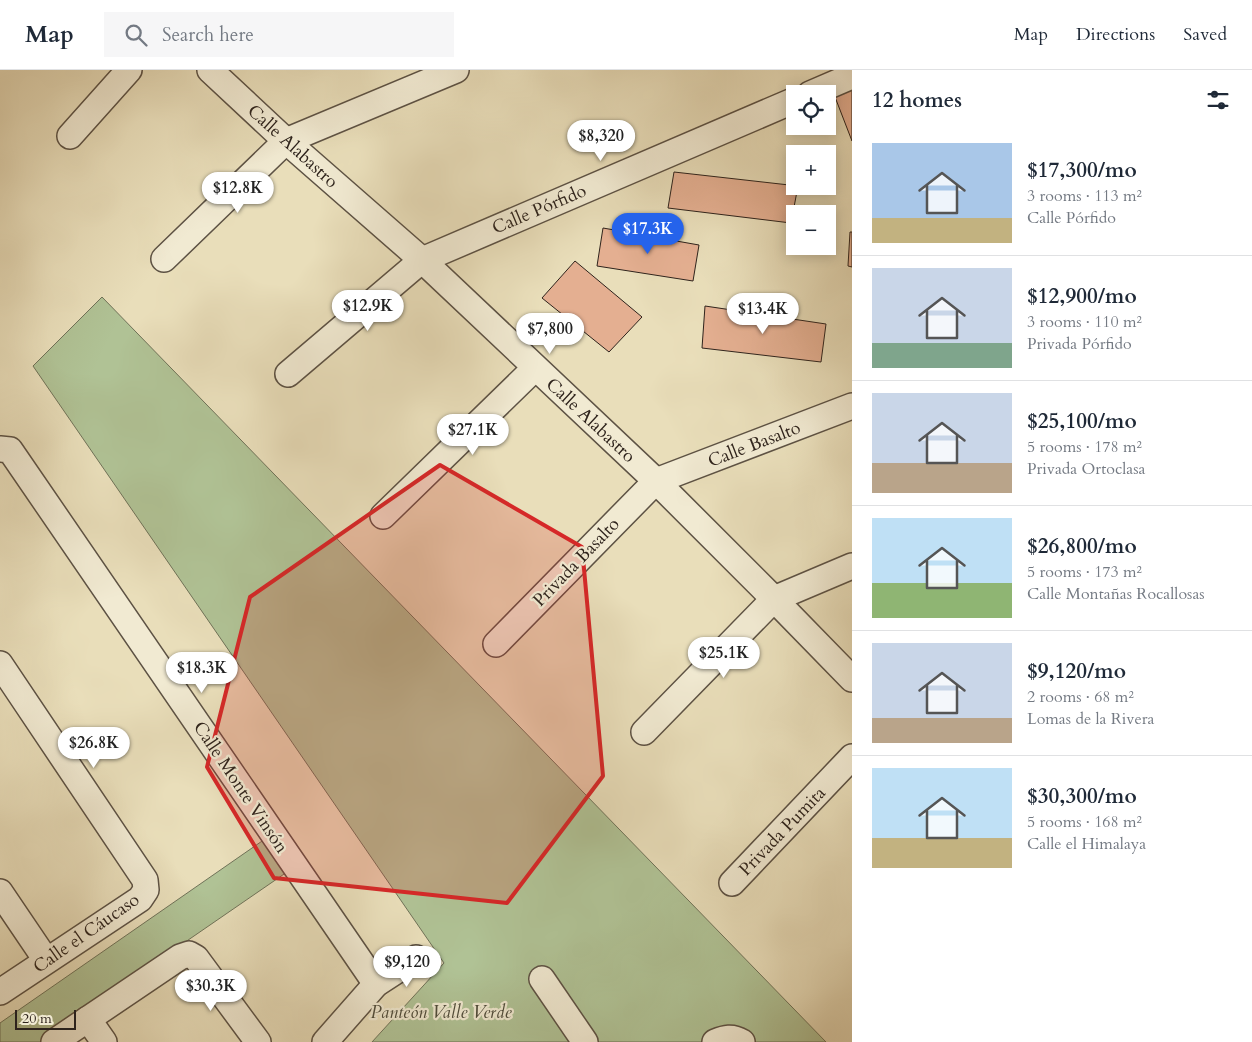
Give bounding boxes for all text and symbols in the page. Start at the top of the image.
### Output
search box [104,12,454,57]
text: Map [25,18,74,51]
icon: search [122,21,150,49]
text: Search here [162,22,254,48]
text: Map [1014,22,1048,47]
text: Directions [1076,22,1155,47]
text: Saved [1183,22,1227,47]
map controls [786,85,836,255]
button: locate [786,85,836,135]
text: 12 homes [872,86,962,115]
icon: filters [1204,86,1232,114]
street label: Calle Alabastro [242,99,344,194]
pin: $8,320 [560,119,642,162]
text: $8,320 [578,125,624,147]
button: + [786,145,836,195]
text: $17,300/mo [1027,156,1137,185]
icon: home [912,163,972,223]
pin: $12.8K [197,172,279,214]
text: $12.8K [213,177,263,199]
street label: Calle Pórfido [488,178,590,241]
text: 3 rooms · 113 m² [1027,185,1142,207]
button: − [786,205,836,255]
text: Calle Pórfido [1027,207,1116,229]
pin: $17.3K [607,212,689,255]
text: $17.3K [623,218,673,240]
text: $12,900/mo [1027,282,1137,311]
icon: home [912,288,972,348]
pin: $12.9K [327,290,409,332]
pin: $13.4K [722,292,804,335]
text: $12.9K [343,295,393,317]
text: $13.4K [738,298,788,320]
text: 3 rooms · 110 m² [1027,311,1142,333]
pin: $7,800 [509,312,591,355]
text: $7,800 [527,318,573,340]
text: Privada Pórfido [1027,333,1132,355]
street label: Calle Alabastro [540,372,641,469]
text: $25,100/mo [1027,407,1137,436]
icon: home [912,413,972,473]
pin: $27.1K [432,414,514,456]
street label: Calle Basalto [704,415,804,474]
text: $27.1K [448,419,498,441]
text: 5 rooms · 178 m² [1027,436,1142,458]
text: Privada Ortoclasa [1027,458,1145,480]
street label: Privada Basalto [527,512,626,612]
text: $26,800/mo [1027,532,1137,561]
icon: home [912,538,972,598]
text: 5 rooms · 173 m² [1027,561,1142,583]
text: Calle Montañas Rocallosas [1027,583,1205,605]
pin: $25.1K [683,636,765,679]
text: $25.1K [699,642,749,664]
pin: $18.3K [161,652,243,694]
text: $18.3K [177,657,227,679]
text: $9,120/mo [1027,657,1126,686]
icon: home [912,663,972,723]
text: 2 rooms · 68 m² [1027,686,1134,708]
text: Lomas de la Rivera [1027,708,1154,730]
street label: Calle Monte Vinsón [187,717,294,859]
pin: $26.8K [53,726,135,769]
text: $26.8K [69,732,119,754]
street label: Privada Pumita [733,781,832,882]
text: $30,300/mo [1027,782,1137,811]
icon: home [912,788,972,848]
text: 5 rooms · 168 m² [1027,811,1142,833]
text: Calle el Himalaya [1027,833,1146,855]
street label: Calle el Cáucaso [28,887,145,979]
pin: $9,120 [366,946,448,988]
text: $9,120 [384,951,430,973]
pin: $30.3K [170,970,252,1012]
text: $30.3K [186,975,236,997]
park label: Panteón Valle Verde [370,1000,513,1025]
scale bar [15,1007,76,1030]
text: 20 m [22,1009,52,1028]

